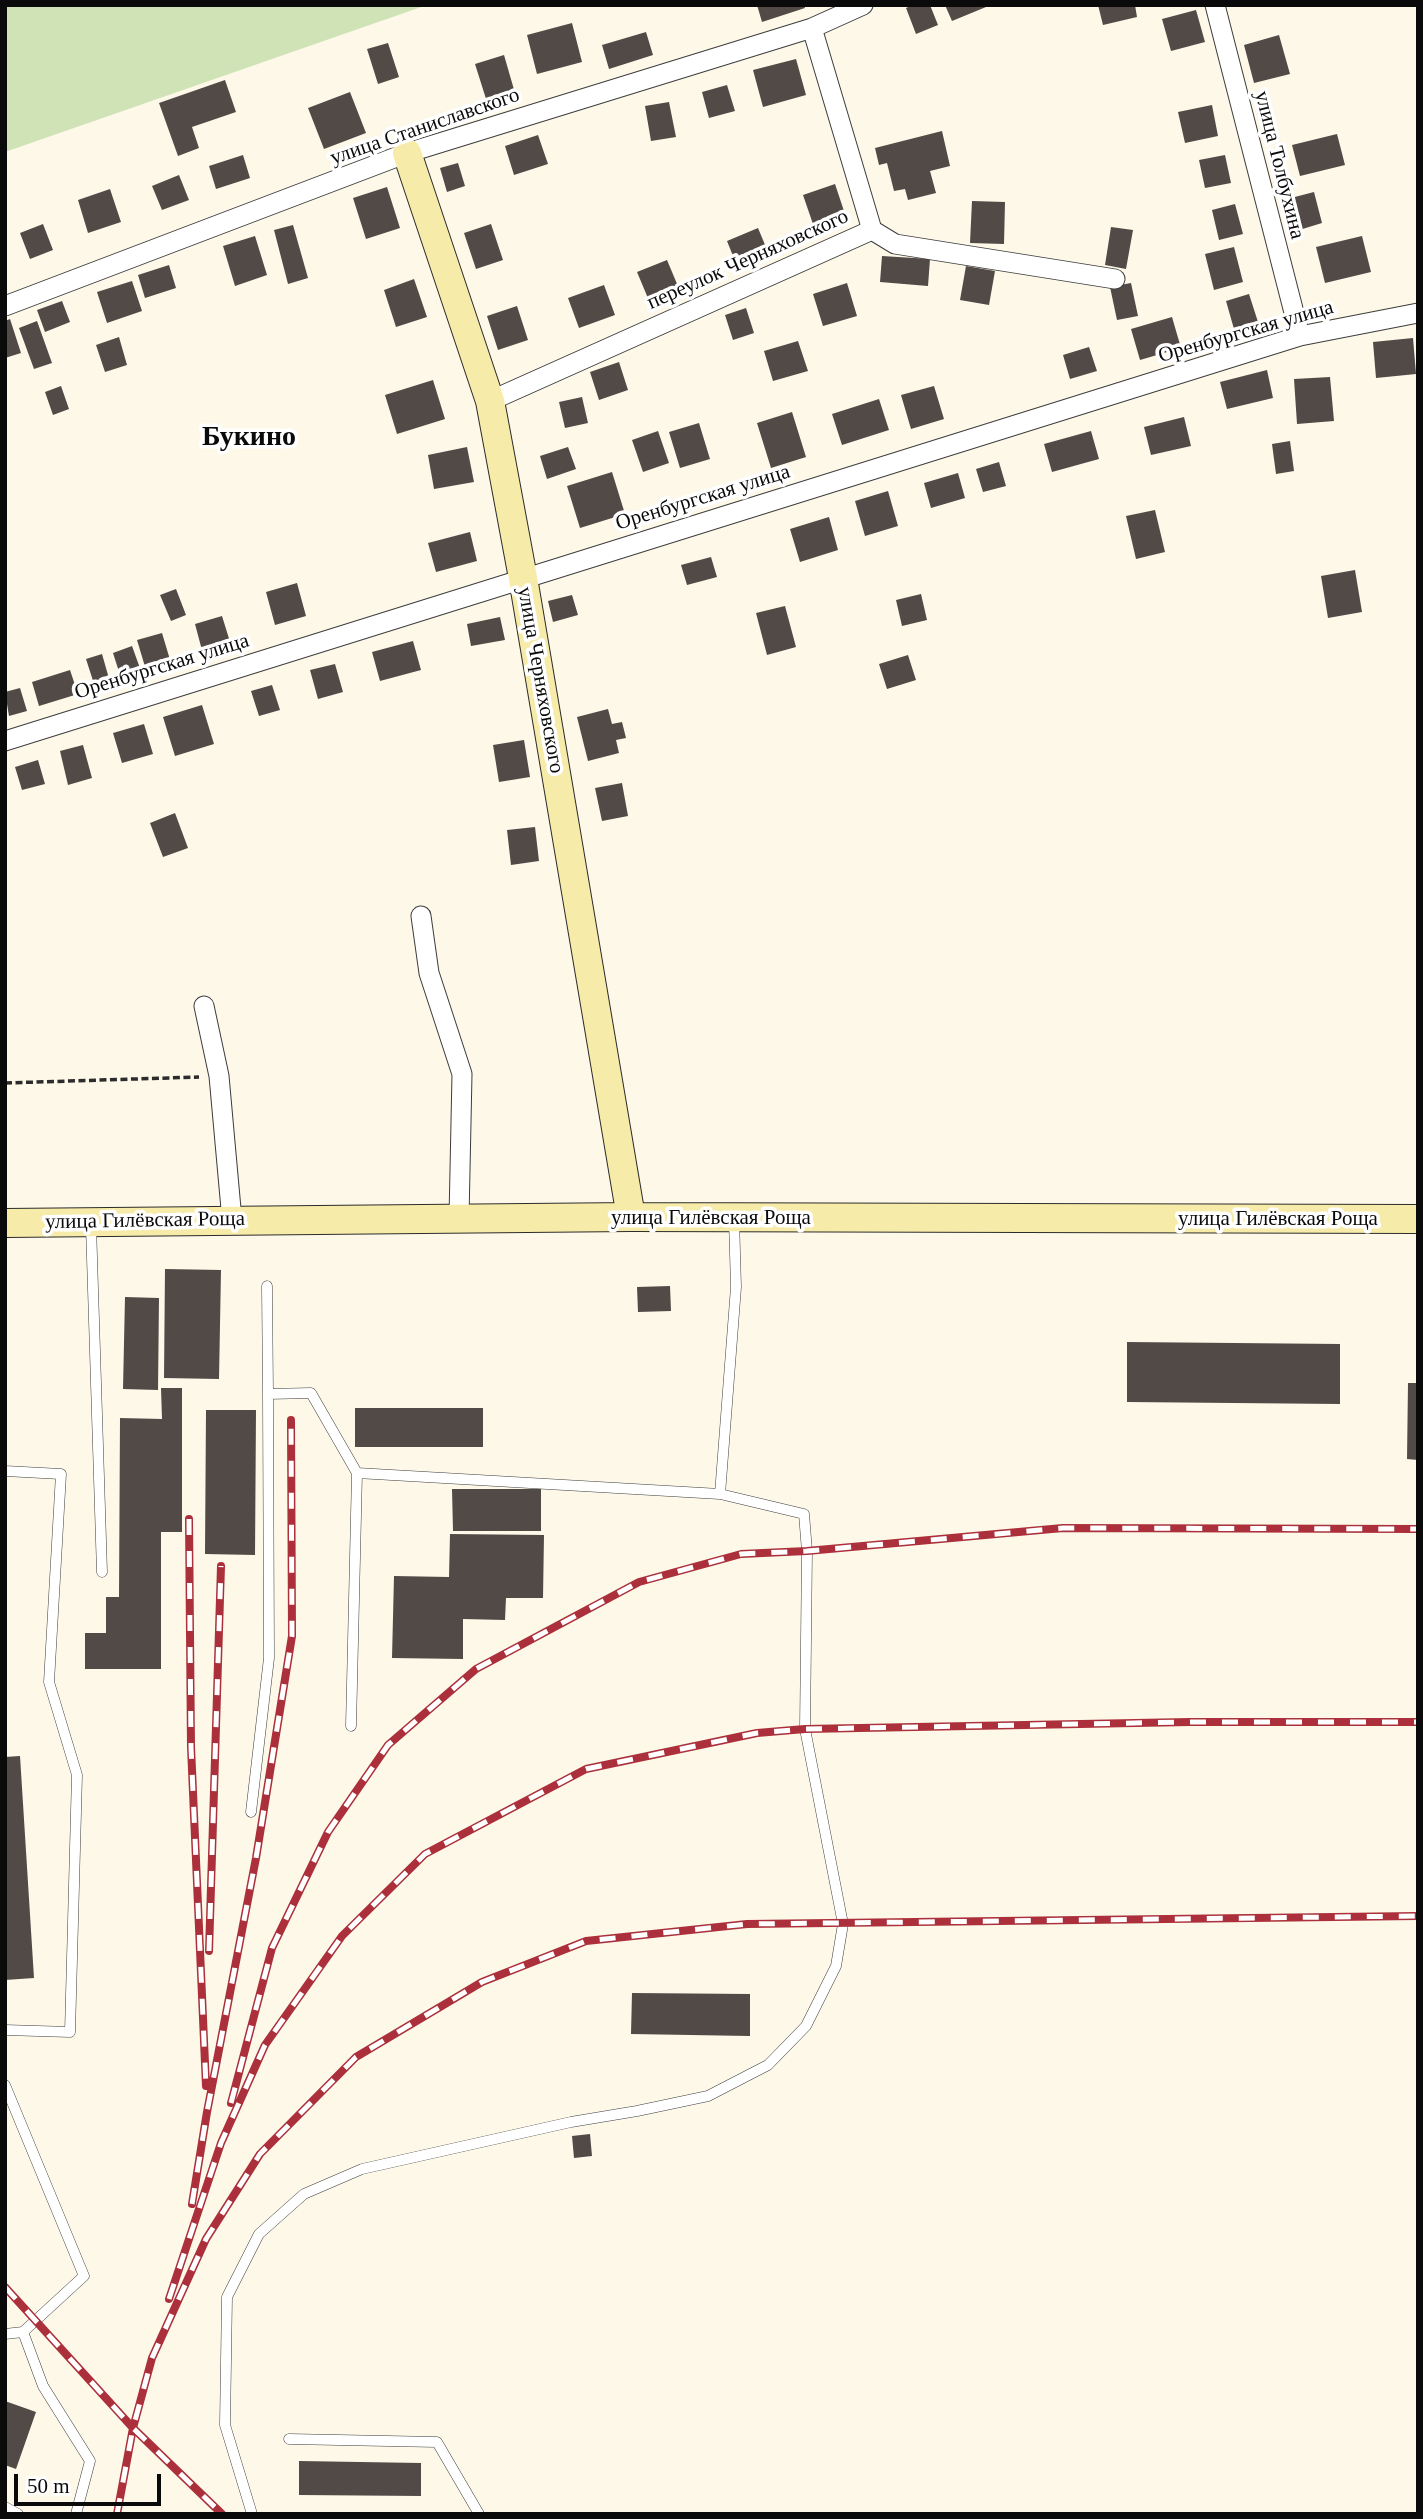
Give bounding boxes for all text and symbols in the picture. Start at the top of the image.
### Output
street label: улица Станиславского [327,83,523,171]
street label: улица Толбухина [1248,88,1310,242]
street label: переулок Черняховского [643,204,853,316]
street label: Оренбургская улица [1156,295,1336,369]
district label: Букино [202,421,296,455]
street label: Оренбургская улица [613,459,793,537]
street label: улица Черняховского [511,585,569,775]
street label: Оренбургская улица [72,628,252,706]
street label: улица Гилёвская Роща [611,1205,811,1231]
street label: улица Гилёвская Роща [1178,1206,1378,1232]
street label: улица Гилёвская Роща [45,1207,245,1235]
scale bar [18,2460,164,2504]
text: 50 m [27,2474,70,2498]

